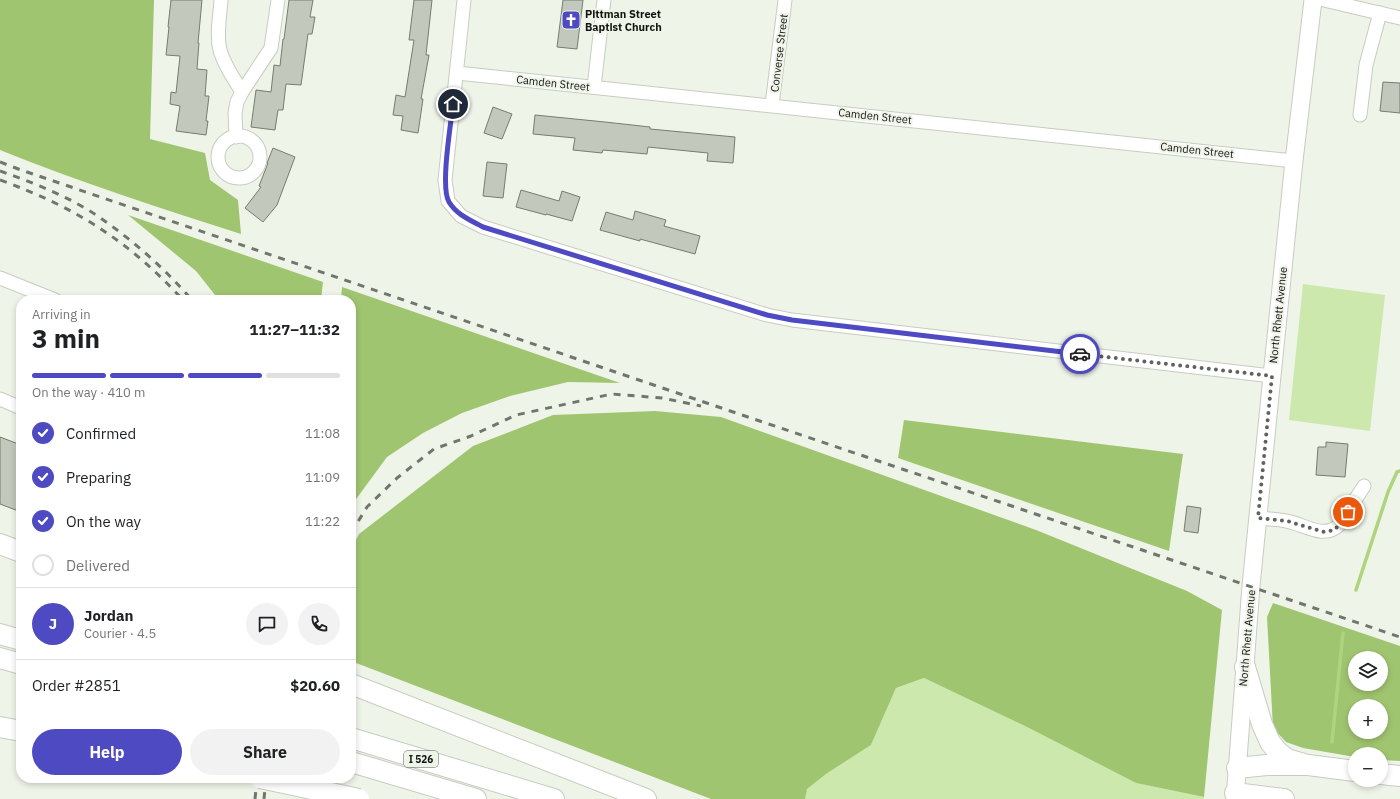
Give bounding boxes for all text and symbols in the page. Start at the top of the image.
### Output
place label: Pittman Street Baptist Church [585,7,662,34]
church icon: Pittman Street Baptist Church [560,9,582,31]
street label: Converse Street [767,13,791,93]
street label: Camden Street [516,72,591,94]
pin [436,87,470,121]
icon: home [442,93,464,115]
street label: Camden Street [838,105,913,127]
street label: Camden Street [1160,139,1235,161]
street label: North Rhett Avenue [1266,266,1290,364]
text: Arriving in [32,306,91,323]
text: 11:27–11:32 [249,320,340,339]
text: 3 min [32,321,100,355]
courier [1060,334,1100,374]
icon: car [1069,343,1091,365]
text: On the way · 410 m [32,384,145,401]
icon: check [32,422,54,444]
text: Confirmed [66,424,136,443]
text: 11:08 [305,425,340,442]
icon: check [32,466,54,488]
text: Preparing [66,468,131,487]
text: 11:09 [305,469,340,486]
pin [1331,495,1365,529]
icon: bag [1337,501,1359,523]
icon: check [32,510,54,532]
text: On the way [66,512,141,531]
text: 11:22 [305,513,340,530]
text: Delivered [66,556,130,575]
street label: North Rhett Avenue [1236,589,1258,687]
button: chat [246,603,288,645]
button: phone [298,603,340,645]
text: Jordan [84,606,133,625]
text: J [49,614,57,633]
text: Courier · 4.5 [84,625,156,642]
map controls [1348,651,1388,787]
button: layers [1348,651,1388,691]
text: Order #2851 [32,676,121,695]
text: $20.60 [290,676,340,695]
button: + [1348,699,1388,739]
button: Help [32,729,182,775]
button: Share [190,729,340,775]
button: − [1348,747,1388,787]
road number: I 526 [404,751,438,767]

